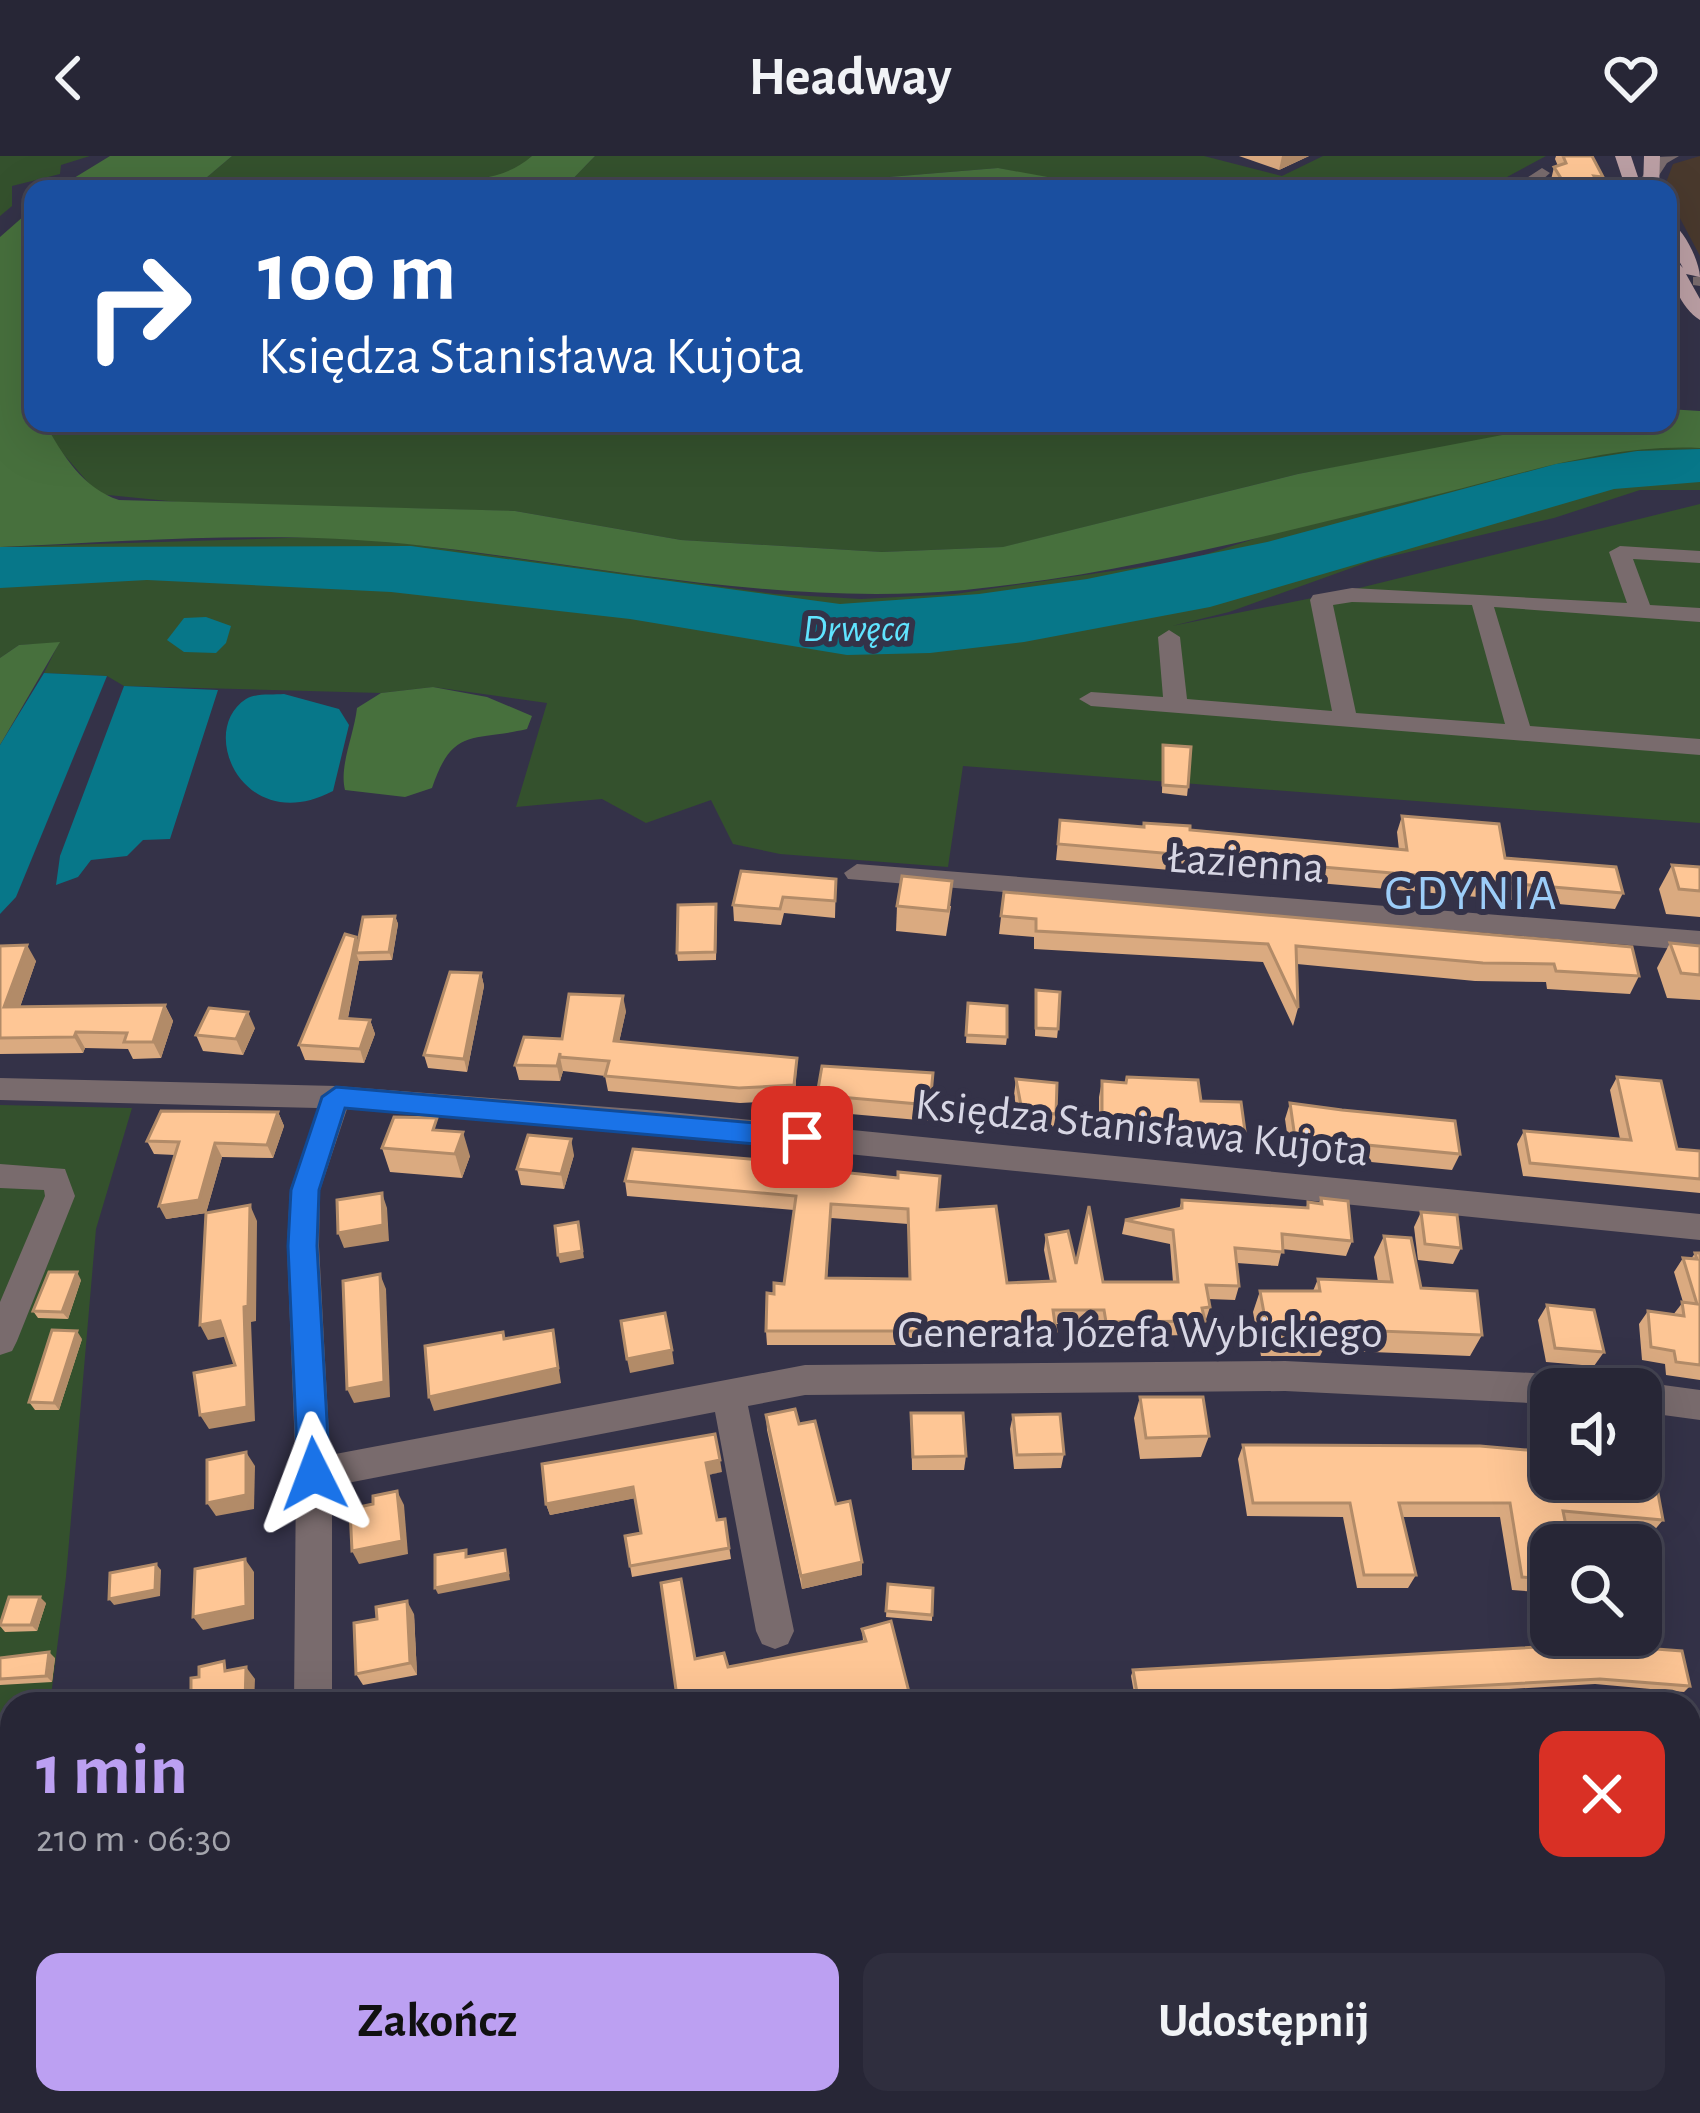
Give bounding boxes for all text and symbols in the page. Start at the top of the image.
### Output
icon: back [36,45,102,111]
icon: heart [1598,45,1664,111]
text: Headway [748,51,952,105]
icon: right [60,228,216,384]
text: 100 m [258,232,456,316]
text: Księdza Stanisława Kujota [258,330,804,384]
water label: Drwęca [803,610,911,649]
street label: Łazienna [1166,836,1326,891]
district label: GDYNIA [1385,871,1559,919]
street label: Księdza Stanisława Kujota [913,1082,1371,1175]
pin [751,1086,853,1188]
icon: arrive [769,1104,835,1170]
street label: Generała Józefa Wybickiego [897,1311,1383,1356]
map controls [1530,1368,1662,1656]
button: sound [1530,1368,1662,1500]
position arrow [251,1411,377,1537]
button: search [1530,1524,1662,1656]
button: close [1539,1731,1665,1857]
text: 1 min [36,1735,188,1807]
text: 210 m · 06:30 [36,1820,232,1859]
button: Zakończ [36,1953,839,2091]
button: Udostępnij [863,1953,1665,2091]

